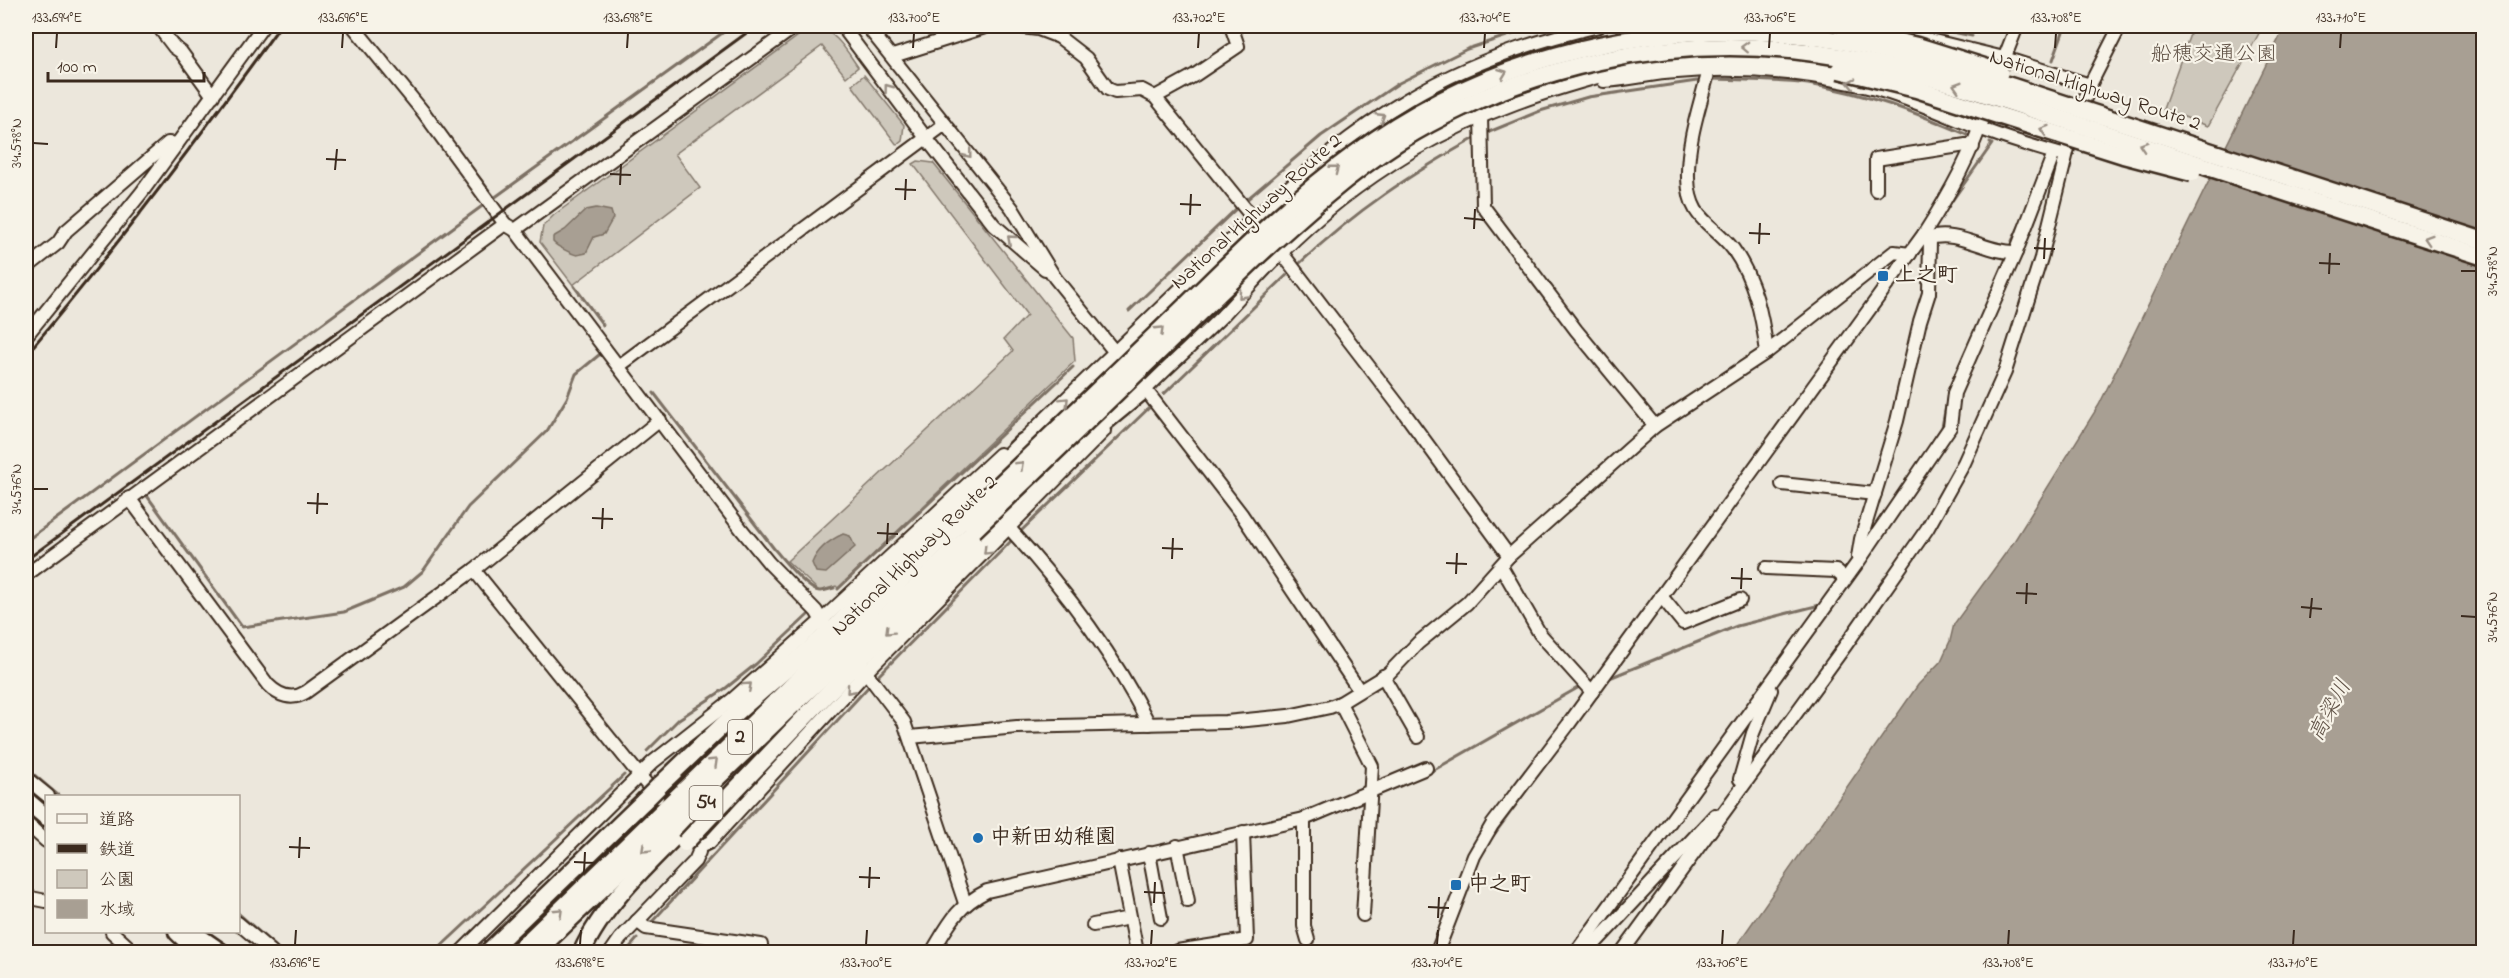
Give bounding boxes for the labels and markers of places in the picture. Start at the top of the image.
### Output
place label: 上之町 [1895,261,1958,291]
marker: 上之町 [1876,269,1890,283]
place label: 中新田幼稚園 [990,823,1116,853]
marker: 中新田幼稚園 [971,831,985,845]
place label: 中之町 [1468,870,1531,900]
marker: 中之町 [1449,878,1463,892]

